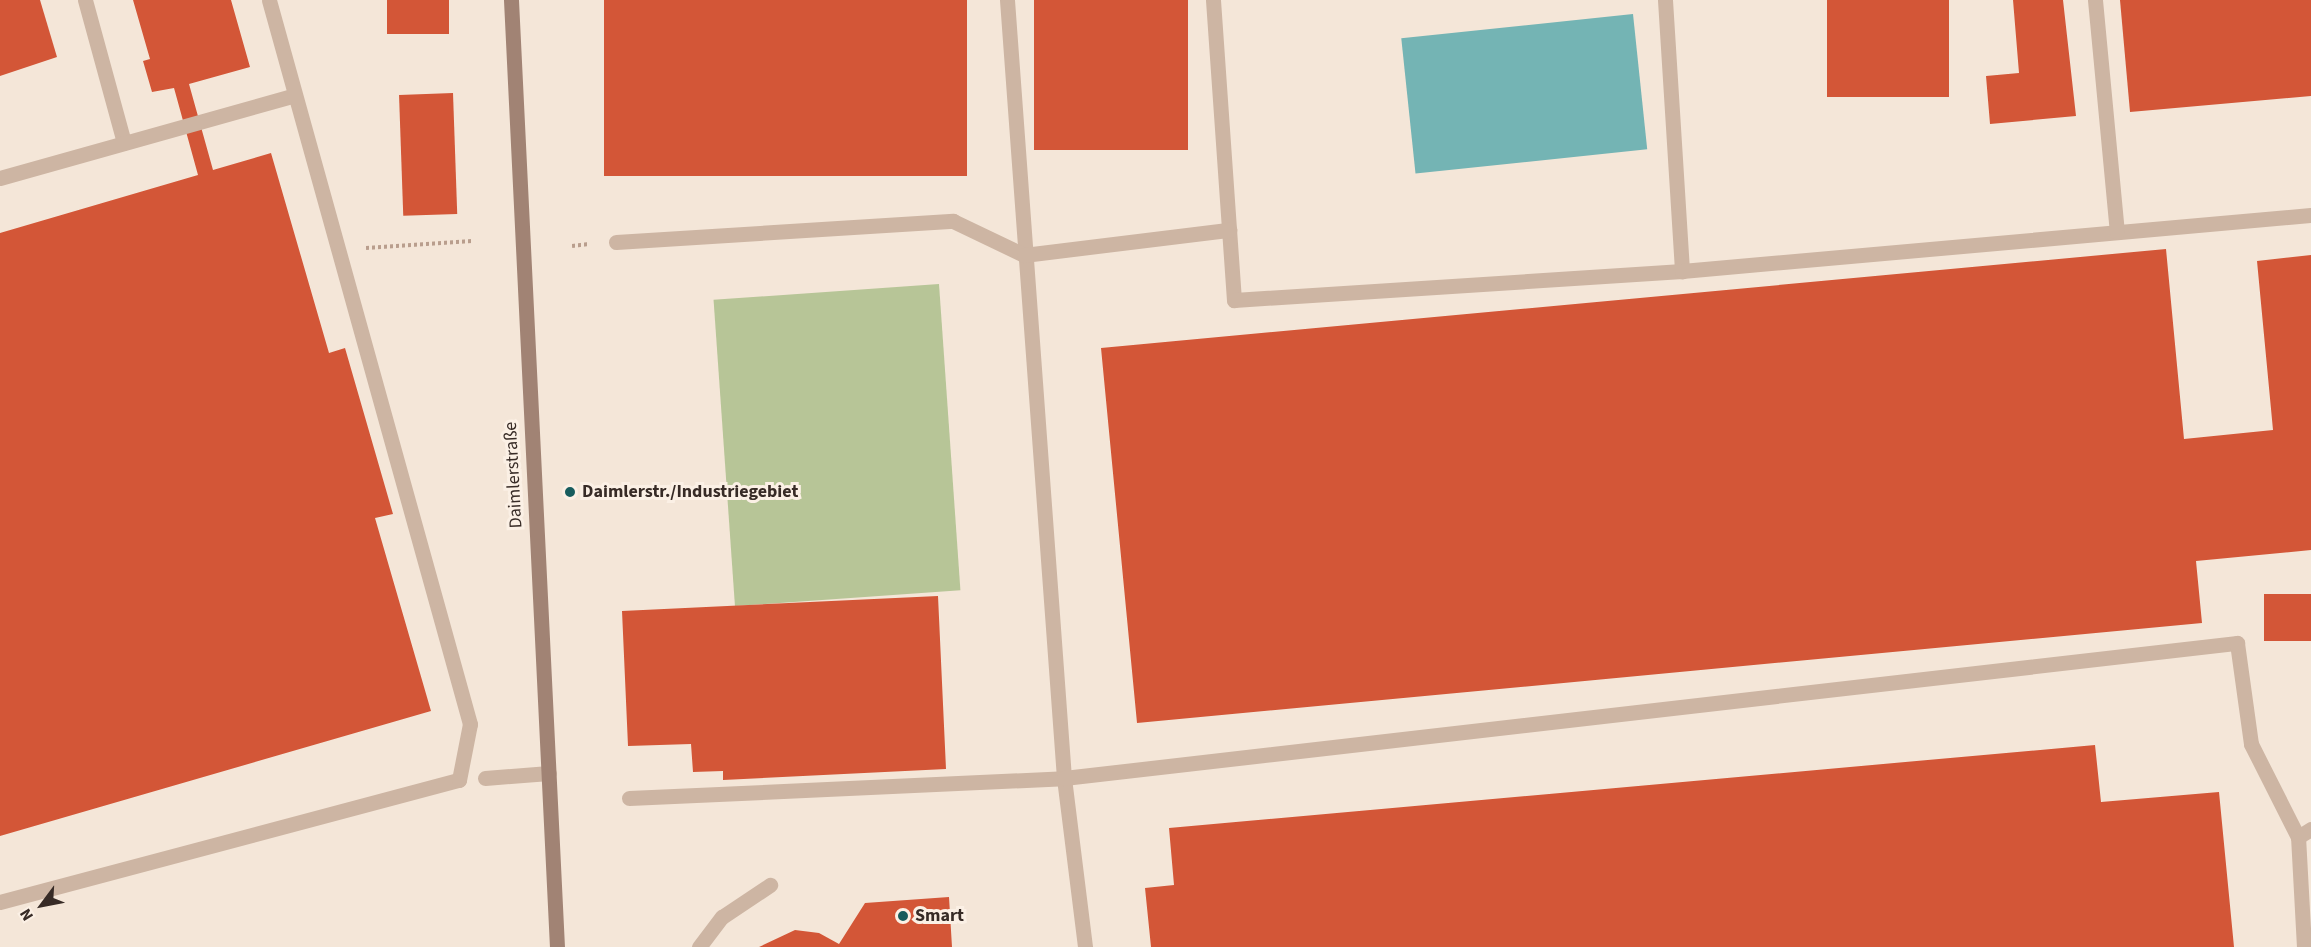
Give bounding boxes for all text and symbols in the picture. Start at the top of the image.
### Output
street label: Daimlerstraße [500,421,528,529]
place label: Daimlerstr./Industriegebiet [582,481,798,503]
marker: Daimlerstr./Industriegebiet [563,485,577,499]
north arrow [12,875,72,935]
text: N [15,904,39,925]
place label: Smart [915,905,964,927]
marker: Smart [896,909,910,923]

